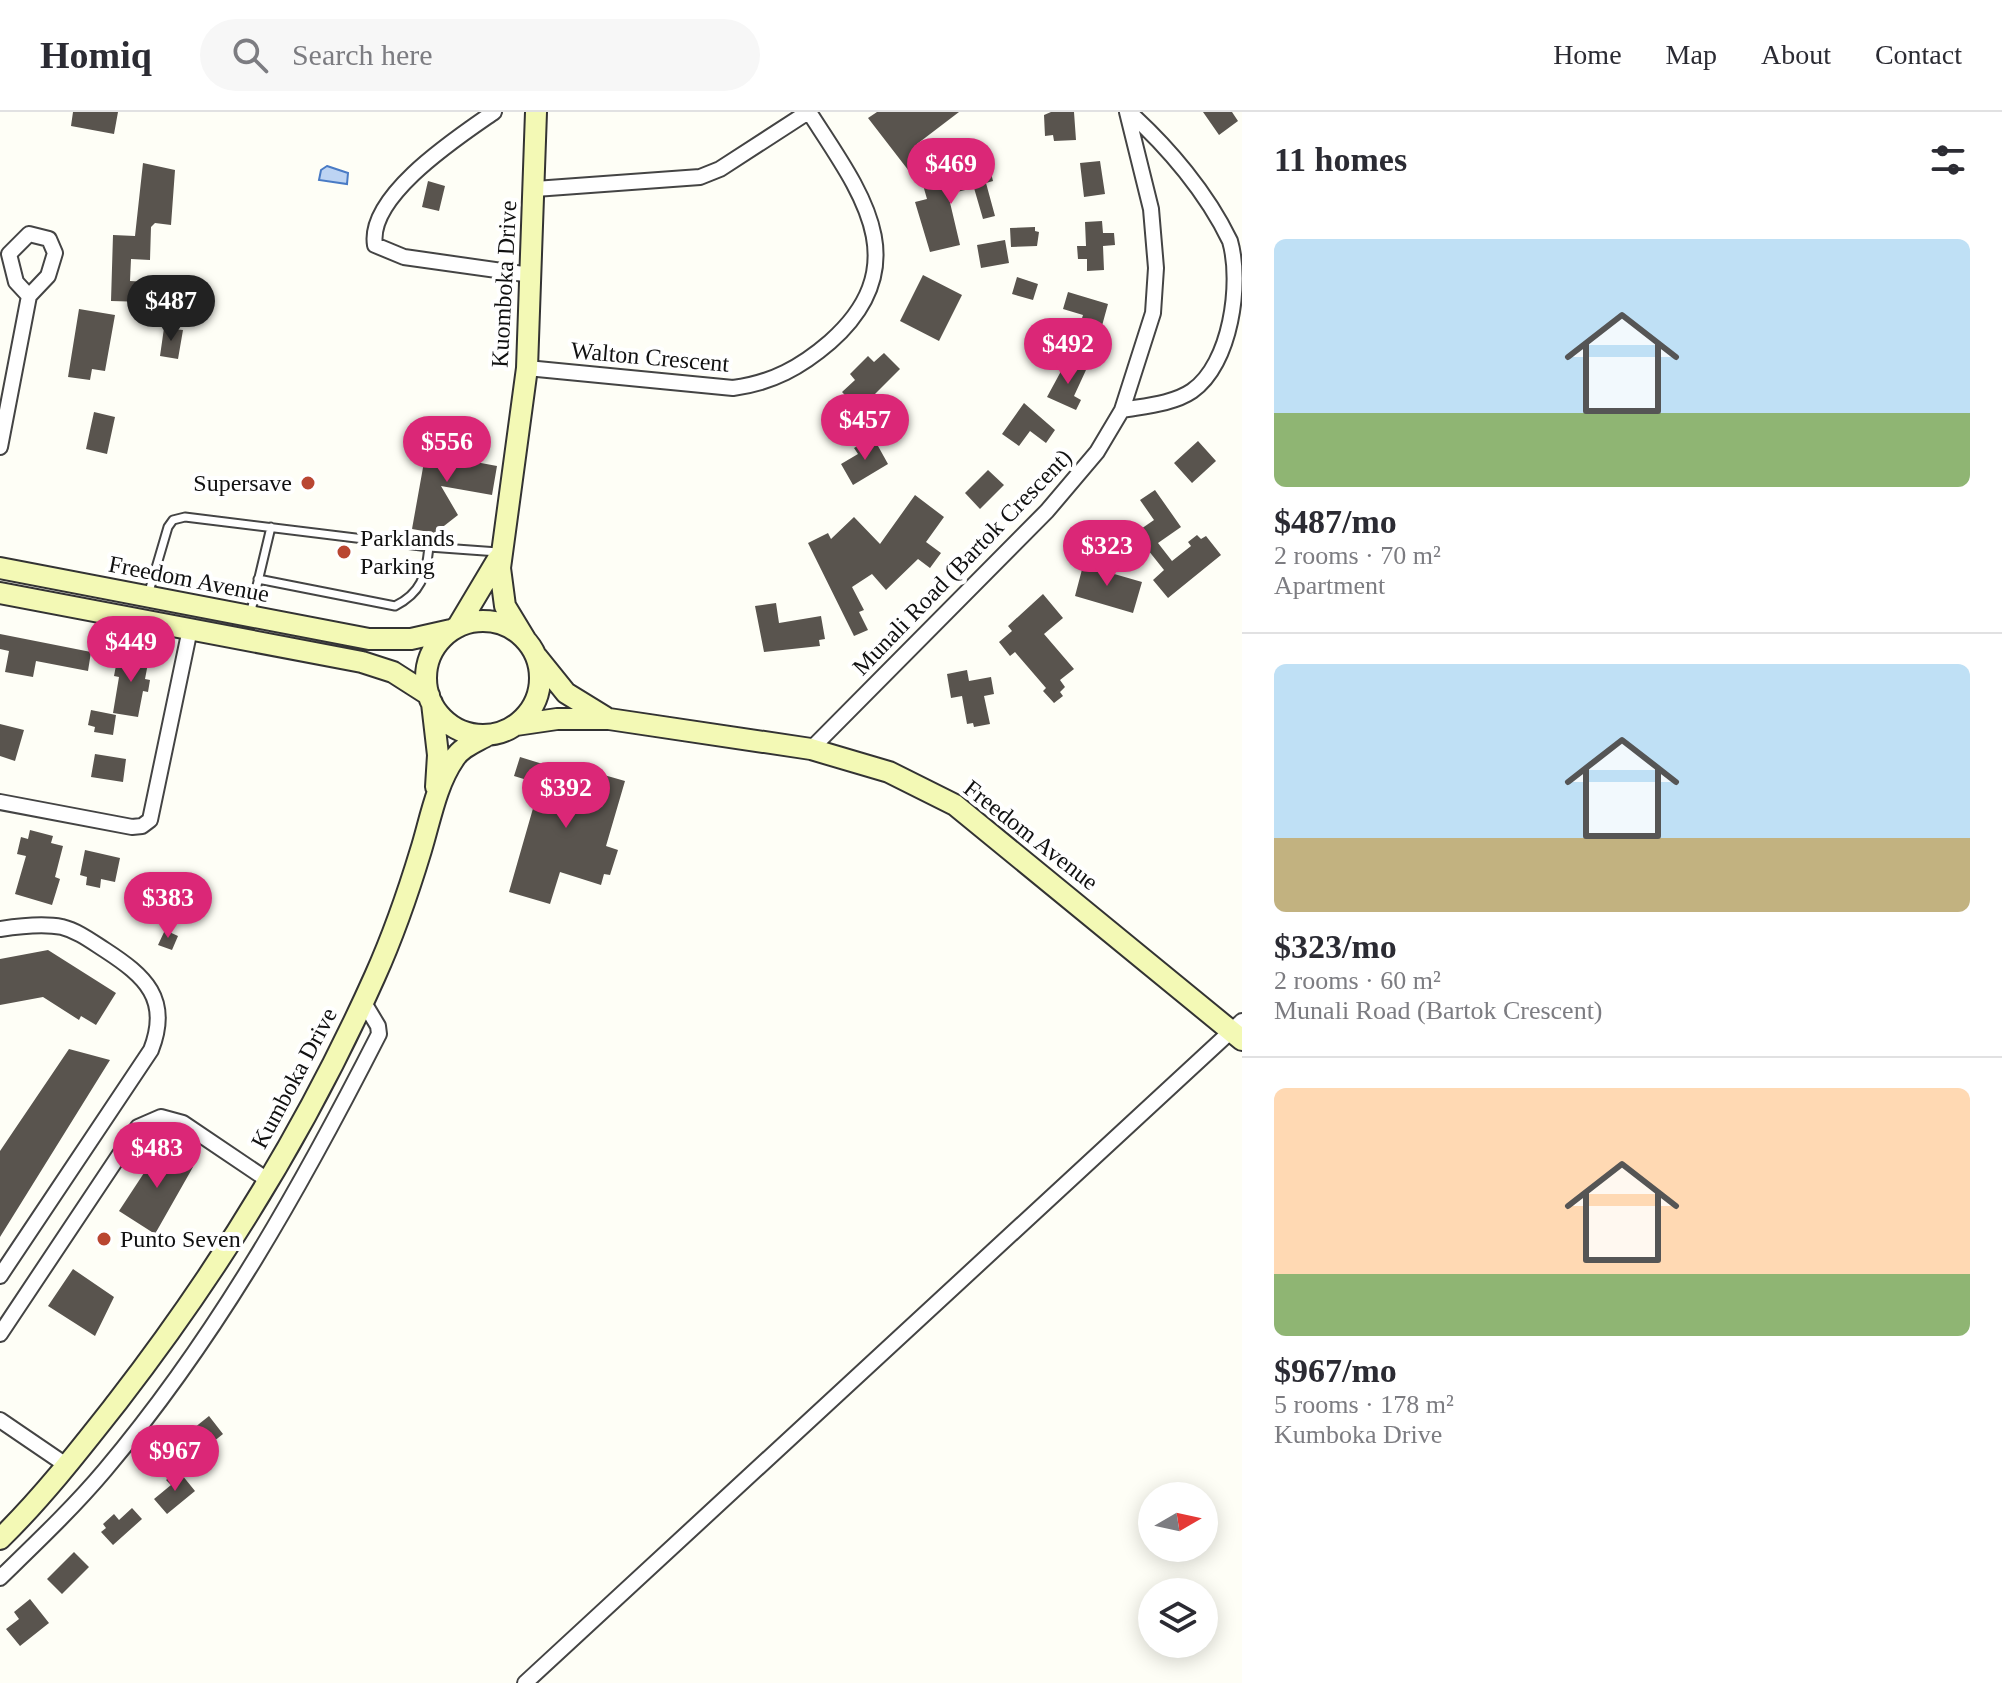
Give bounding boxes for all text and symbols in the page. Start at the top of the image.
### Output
search box [200,19,760,91]
icon: search [228,33,272,77]
text: Homiq [40,34,152,76]
text: Search here [292,38,433,71]
text: Home [1553,39,1622,70]
text: Map [1666,39,1717,70]
text: About [1761,39,1831,70]
text: Contact [1875,39,1962,70]
pin: $469 [904,138,998,206]
icon: filters [1926,138,1970,182]
text: 11 homes [1274,141,1407,178]
text: $469 [925,149,977,178]
street label: Kuomboka Drive [487,200,521,368]
pin: $487 [124,275,218,343]
text: $487 [145,286,197,315]
icon: home [1550,291,1694,435]
pin: $492 [1021,318,1115,386]
text: $492 [1042,329,1094,358]
street label: Walton Crescent [570,337,731,377]
pin: $457 [818,394,912,462]
text: $457 [839,405,891,434]
pin: $556 [400,416,494,484]
text: $556 [421,427,473,456]
street label: Munali Road (Bartok Crescent) [847,444,1077,680]
place label: Supersave [193,470,292,496]
marker: Supersave [299,474,317,492]
text: $487/mo [1274,503,1397,540]
pin: $323 [1060,520,1154,588]
place label: Parklands Parking [360,525,455,579]
text: $323 [1081,531,1133,560]
text: 2 rooms · 70 m² [1274,541,1441,570]
marker: Parklands Parking [335,543,353,561]
street label: Freedom Avenue [107,551,271,607]
text: Apartment [1274,571,1385,600]
pin: $449 [84,616,178,684]
text: $449 [105,627,157,656]
icon: home [1550,716,1694,860]
pin: $392 [519,762,613,830]
text: $392 [540,773,592,802]
street label: Freedom Avenue [959,775,1103,895]
pin: $383 [121,872,215,940]
text: $383 [142,883,194,912]
text: $323/mo [1274,928,1397,965]
text: 2 rooms · 60 m² [1274,966,1441,995]
text: Munali Road (Bartok Crescent) [1274,996,1603,1025]
street label: Kumboka Drive [246,1003,342,1153]
pin: $483 [110,1122,204,1190]
text: $483 [131,1133,183,1162]
icon: home [1550,1140,1694,1284]
place label: Punto Seven [120,1226,241,1252]
marker: Punto Seven [95,1230,113,1248]
text: $967/mo [1274,1352,1397,1389]
text: 5 rooms · 178 m² [1274,1390,1454,1419]
text: Kumboka Drive [1274,1420,1442,1449]
pin: $967 [128,1425,222,1493]
text: $967 [149,1436,201,1465]
north arrow [1138,1482,1218,1562]
map controls [1138,1482,1218,1658]
button: layers [1138,1578,1218,1658]

